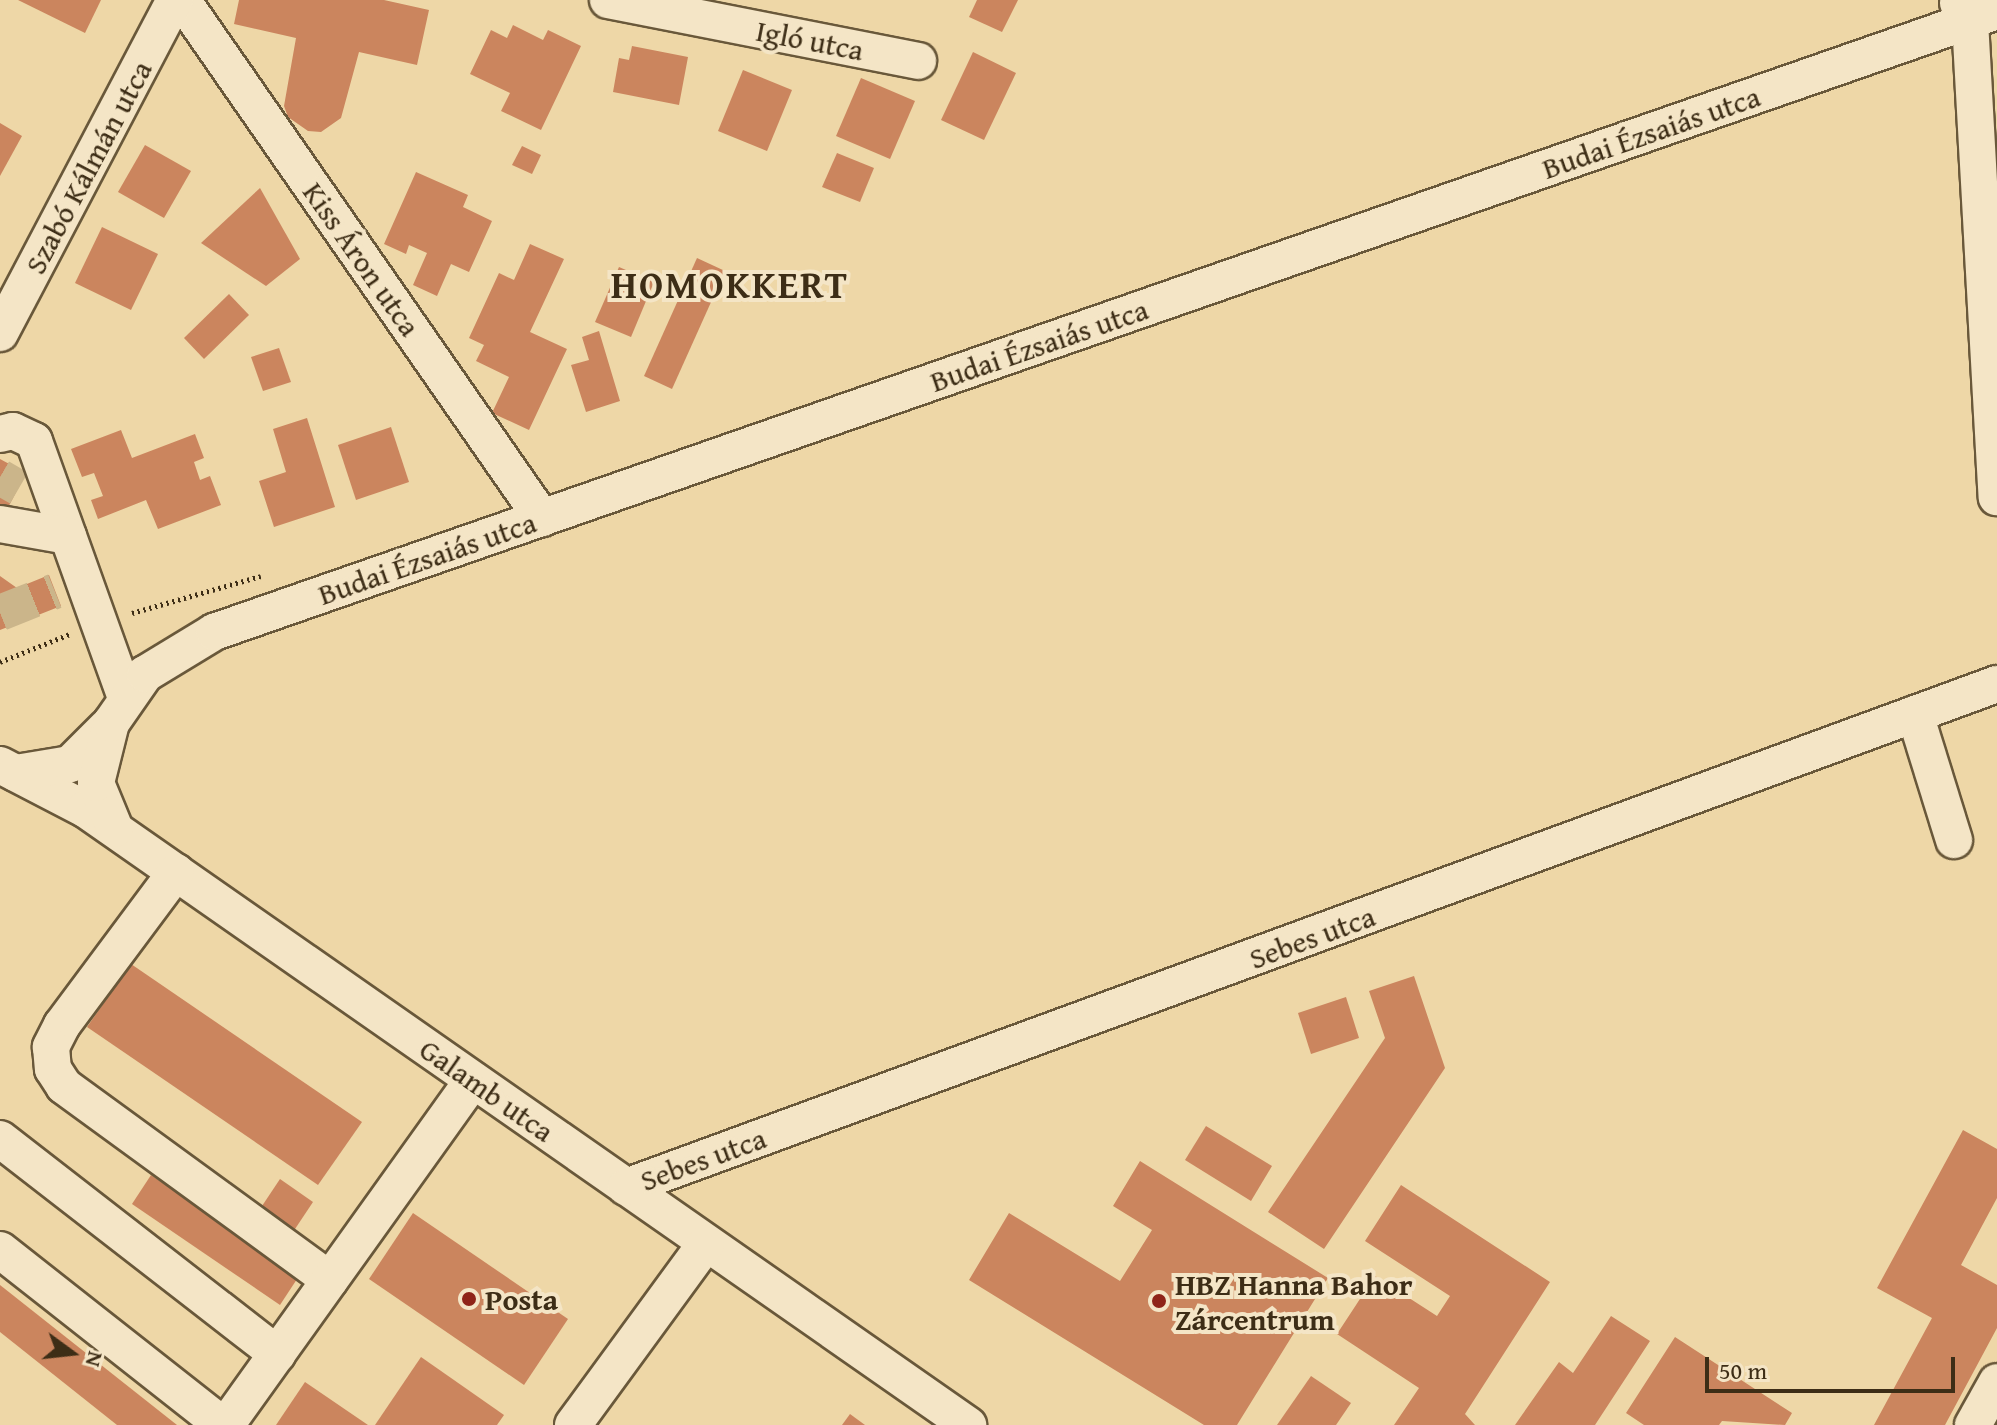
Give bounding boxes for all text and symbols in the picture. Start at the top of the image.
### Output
street label: Igló utca [753,12,867,68]
street label: Szabó Kálmán utca [17,54,159,280]
street label: Budai Ézsaiás utca [1537,78,1765,186]
street label: Kiss Áron utca [296,175,428,343]
district label: HOMOKKERT [611,262,849,308]
street label: Budai Ézsaiás utca [925,291,1153,399]
street label: Budai Ézsaiás utca [313,504,541,612]
street label: Sebes utca [1244,898,1380,976]
street label: Galamb utca [413,1031,561,1149]
street label: Sebes utca [635,1120,771,1198]
place label: HBZ Hanna Bahor Zárcentrum [1175,1266,1413,1336]
place label: Posta [485,1281,558,1317]
marker: Posta [460,1290,478,1308]
marker: HBZ Hanna Bahor Zárcentrum [1150,1292,1168,1310]
north arrow [32,1313,112,1393]
scale bar [1709,1341,1959,1391]
text: N [78,1348,113,1370]
text: 50 m [1719,1353,1767,1388]

